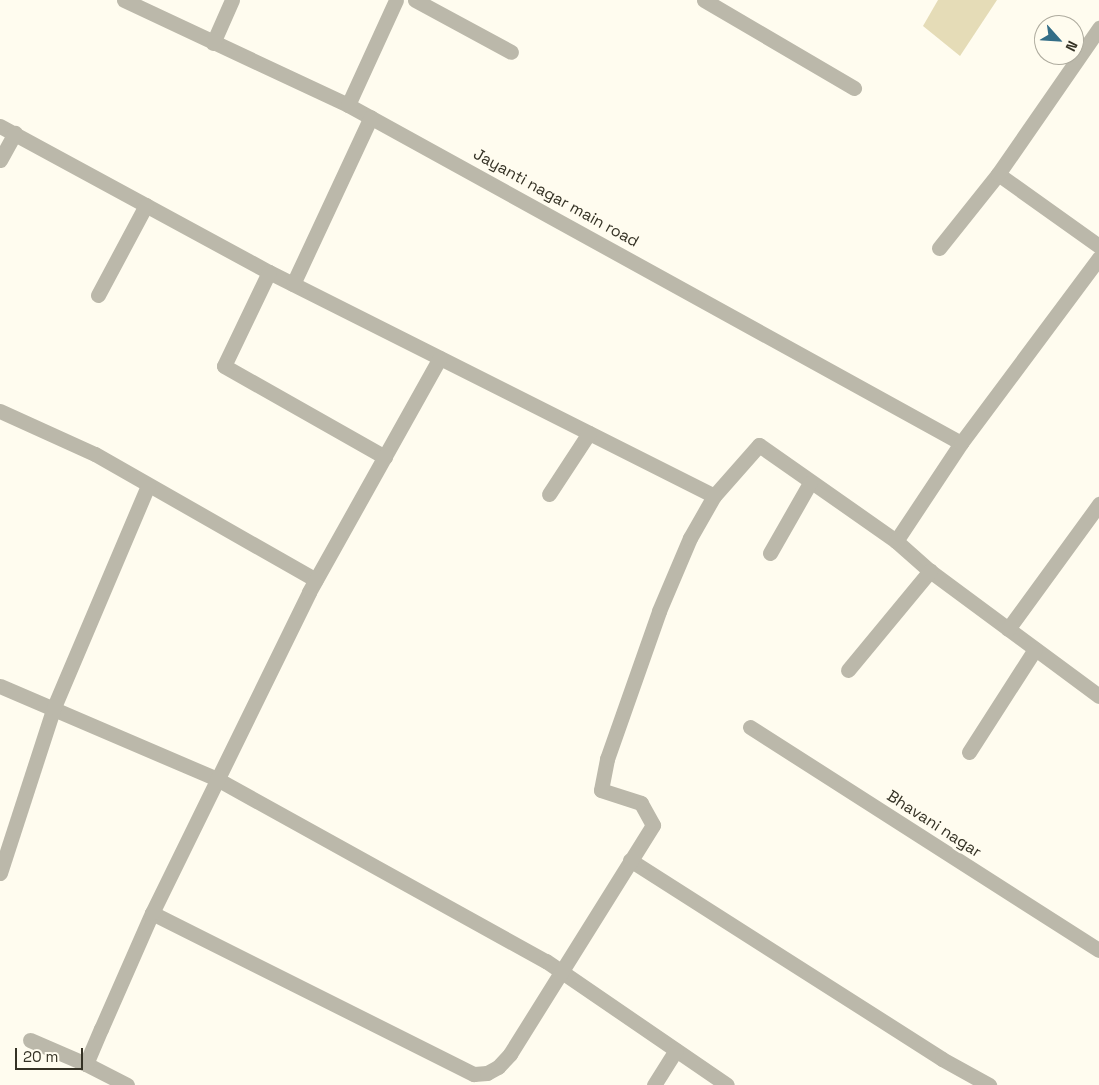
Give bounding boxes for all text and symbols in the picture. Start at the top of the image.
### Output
north arrow [1034,15,1084,65]
text: N [1061,38,1082,54]
street label: Jayanti nagar main road [470,144,642,252]
street label: Bhavani nagar [883,786,985,862]
scale bar [18,1038,85,1070]
text: 20 m [23,1047,58,1066]

